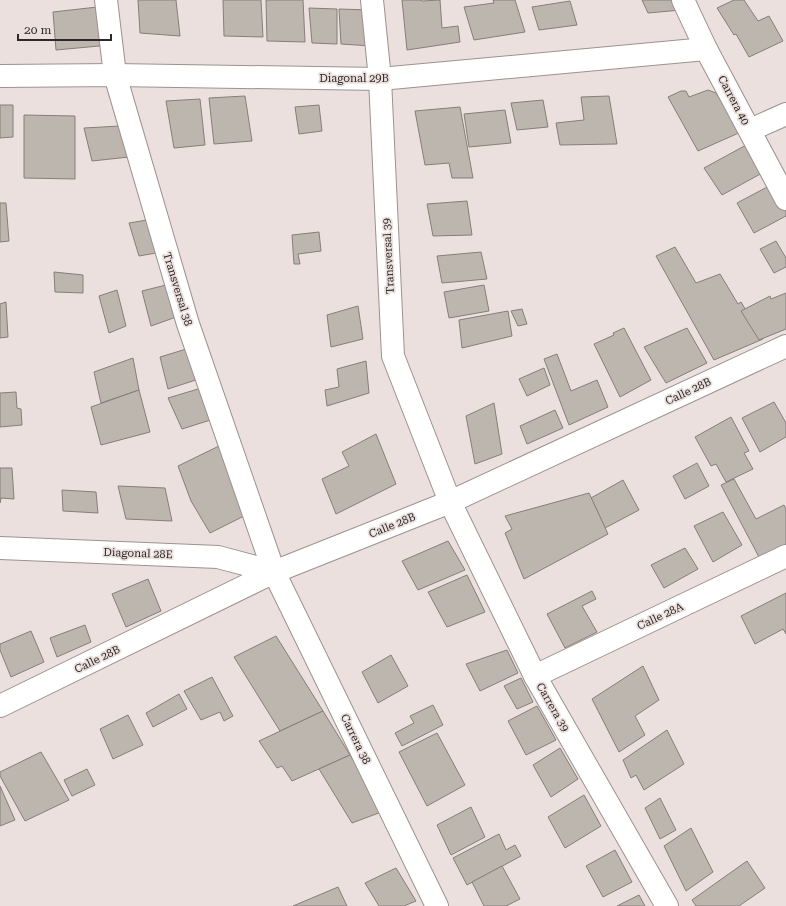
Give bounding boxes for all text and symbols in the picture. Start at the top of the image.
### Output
scale bar [18,16,111,42]
text: 20 m [24,23,51,37]
street label: Diagonal 29B [319,72,389,85]
street label: Carrera 40 [715,73,752,127]
street label: Transversal 39 [380,218,397,294]
street label: Transversal 38 [160,251,195,327]
street label: Calle 28B [663,375,713,408]
street label: Calle 28B [367,510,417,541]
street label: Diagonal 28E [103,546,173,561]
street label: Calle 28A [635,600,686,633]
street label: Calle 28B [72,643,122,676]
street label: Carrera 39 [533,680,572,734]
street label: Carrera 38 [338,712,373,766]

